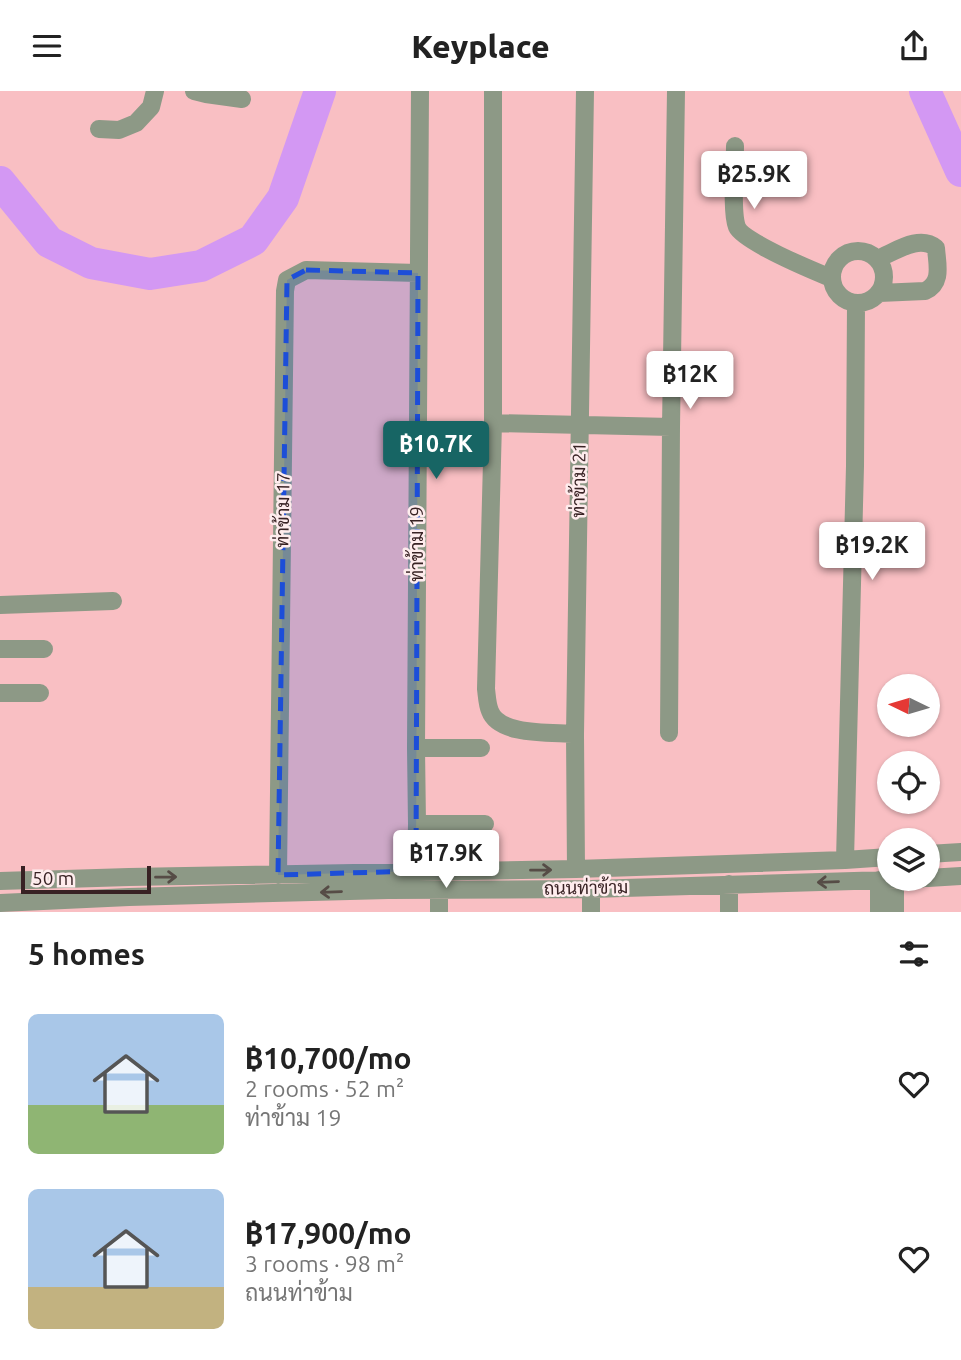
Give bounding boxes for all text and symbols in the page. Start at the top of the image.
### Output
icon: menu [28,27,66,65]
icon: share [895,27,933,65]
text: Keyplace [411,28,550,64]
pin: ฿25.9K [697,151,811,211]
text: ฿25.9K [717,161,791,186]
pin: ฿12K [649,351,731,411]
text: ฿12K [662,361,718,386]
pin: ฿10.7K [379,421,493,481]
text: ฿10.7K [399,431,473,456]
street label: ท่าข้าม 21 [566,442,589,518]
street label: ท่าข้าม 17 [270,472,293,548]
street label: ท่าข้าม 19 [405,506,426,582]
pin: ฿19.2K [815,523,929,582]
text: ฿19.2K [835,532,909,557]
north arrow [877,674,940,737]
map controls [877,674,940,891]
button: locate [877,751,940,814]
button: layers [877,828,940,891]
pin: ฿17.9K [389,831,503,890]
text: ฿17.9K [409,840,483,865]
scale bar [21,863,150,895]
one-way arrow [529,863,552,876]
text: 50 m [32,867,74,889]
one-way arrow [154,870,177,883]
street label: ถนนท่าข้าม [544,875,628,898]
one-way arrow [817,875,840,888]
one-way arrow [320,885,343,899]
icon: filters [895,935,933,973]
text: 5 homes [28,937,145,971]
text: ฿10,700/mo [245,1041,412,1075]
icon: home [84,1042,168,1126]
icon: heart [895,1065,933,1103]
text: 2 rooms · 52 m² [245,1076,404,1101]
text: ท่าข้าม 19 [245,1105,341,1130]
text: ฿17,900/mo [245,1216,412,1250]
icon: home [84,1217,168,1301]
icon: heart [895,1240,933,1278]
text: 3 rooms · 98 m² [245,1251,404,1276]
text: ถนนท่าข้าม [245,1280,353,1305]

